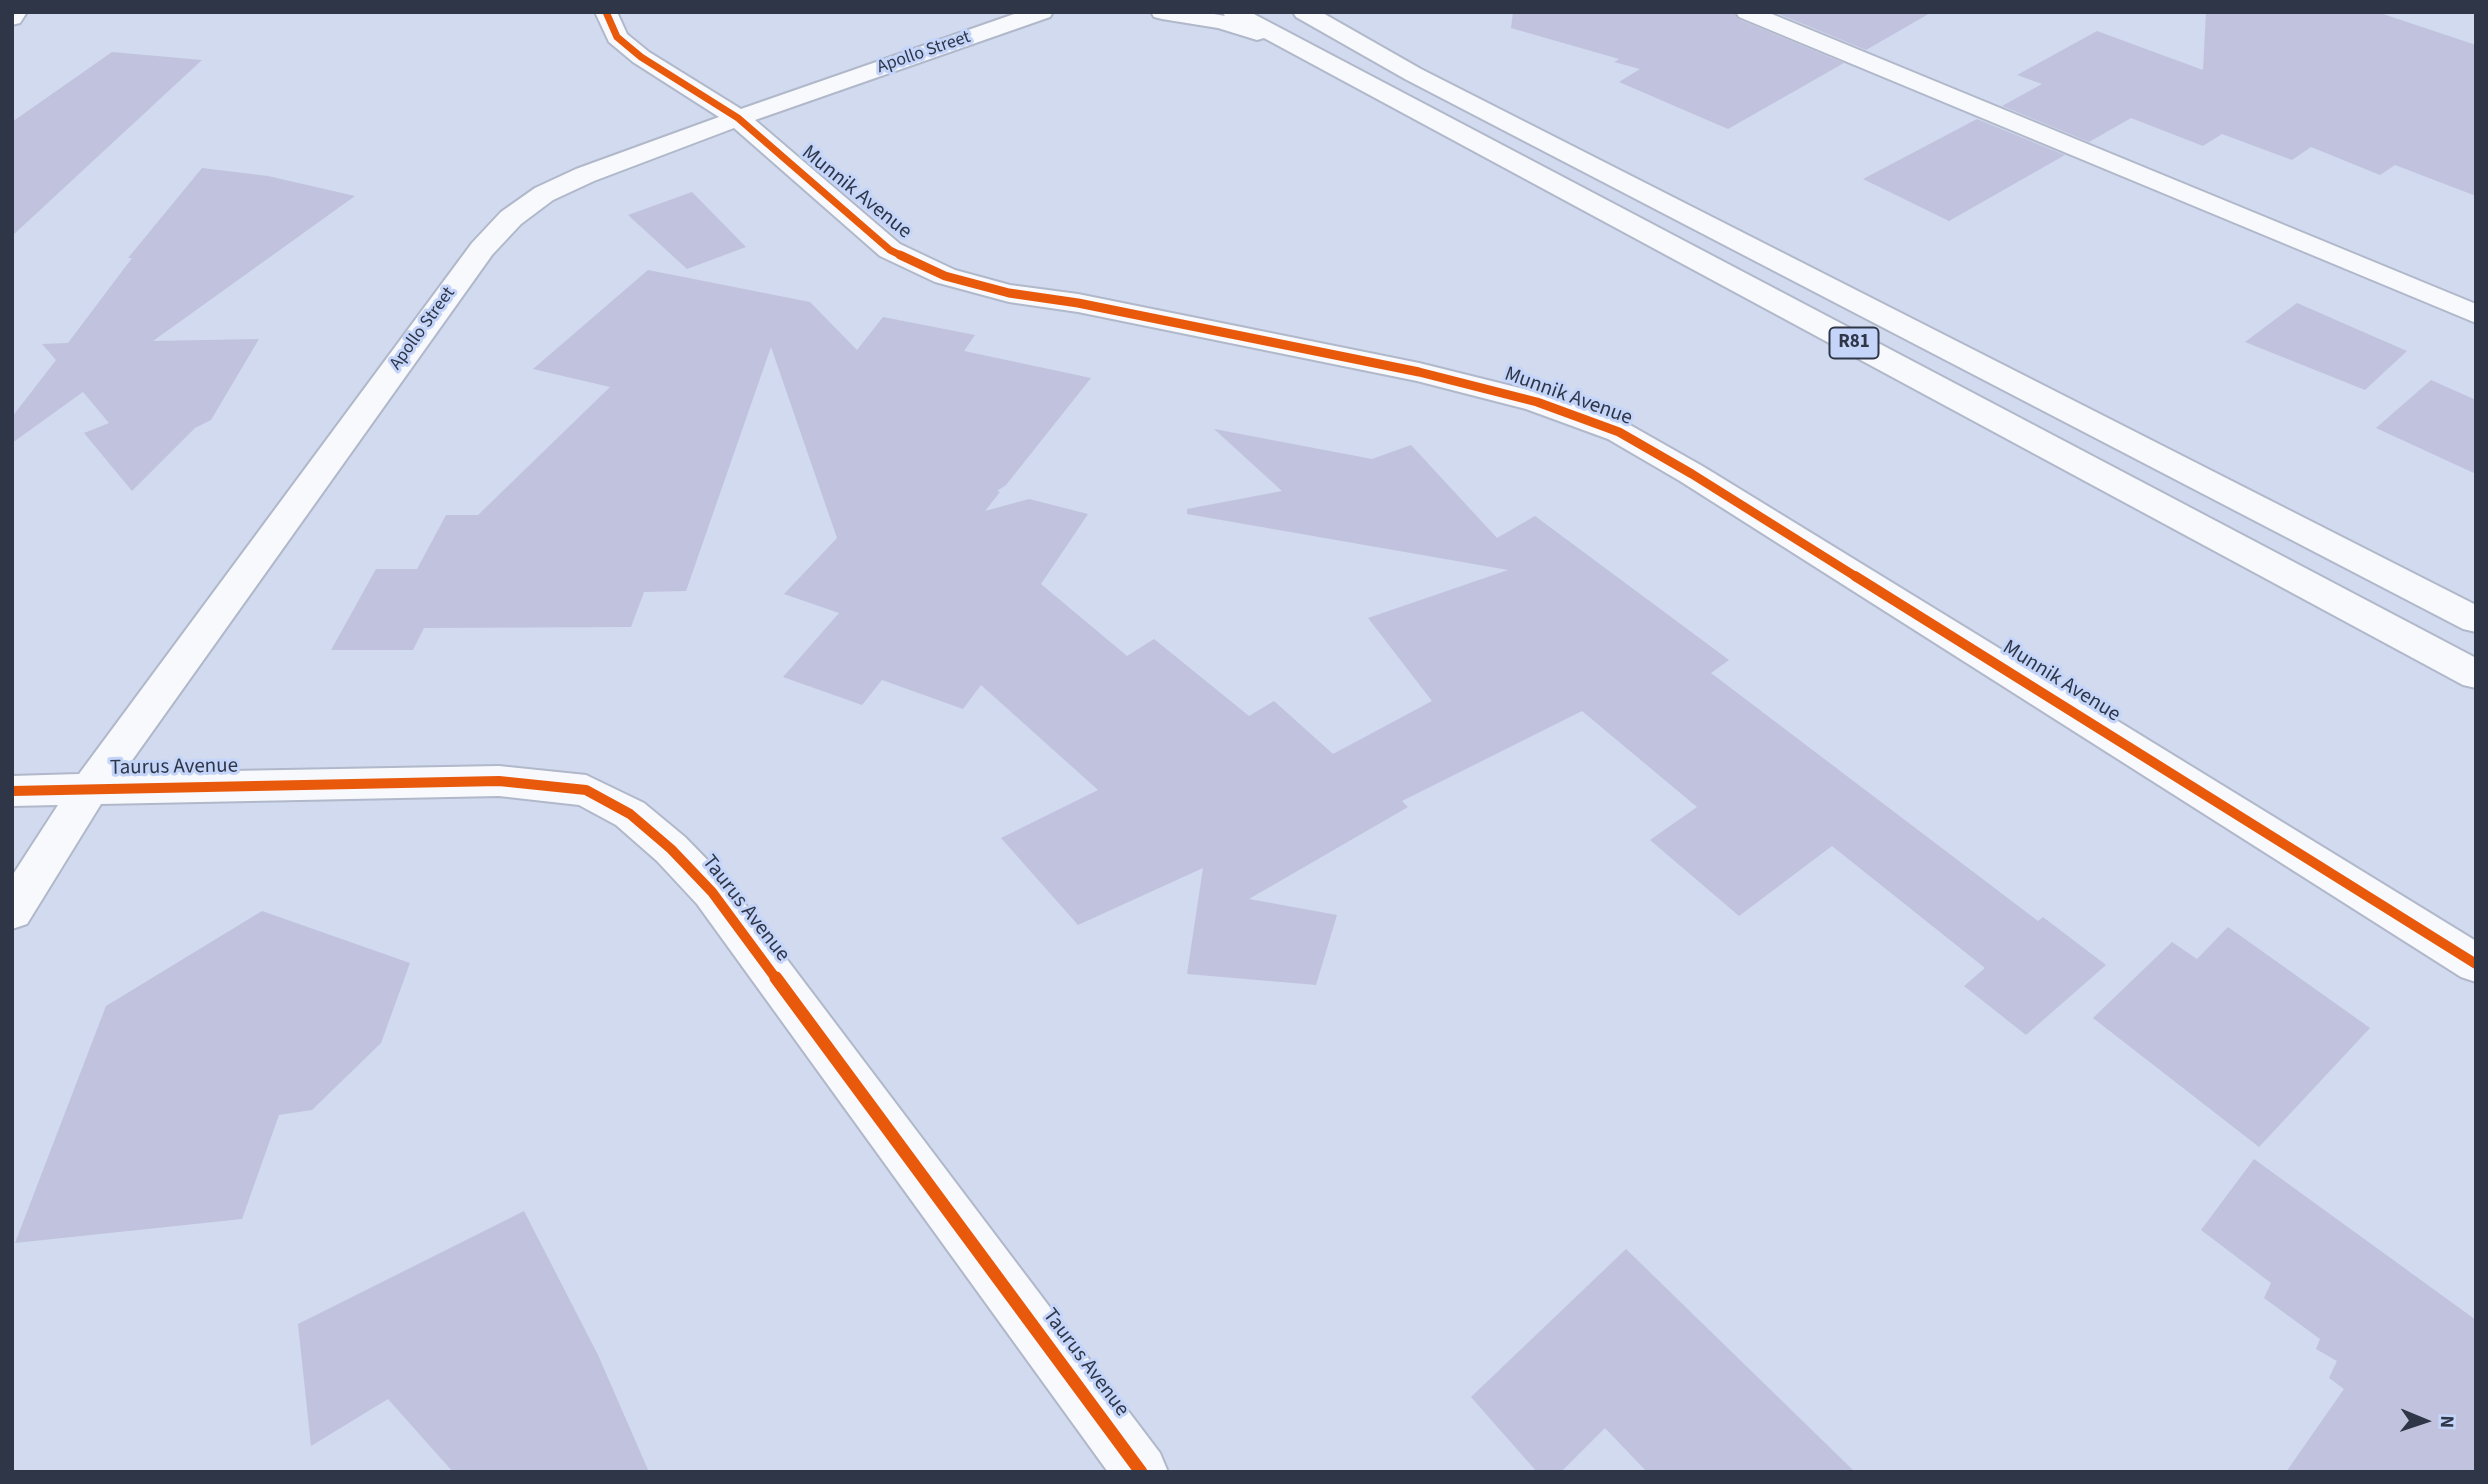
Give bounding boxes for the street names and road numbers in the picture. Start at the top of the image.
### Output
street label: Apollo Street [875,27,973,79]
street label: Munnik Avenue [796,141,916,245]
street label: Apollo Street [386,283,460,375]
road number: R81 [1829,328,1878,358]
street label: Munnik Avenue [1501,362,1635,432]
street label: Munnik Avenue [1997,636,2125,728]
street label: Taurus Avenue [110,754,238,782]
street label: Taurus Avenue [696,851,794,967]
street label: Taurus Avenue [1036,1304,1134,1422]

